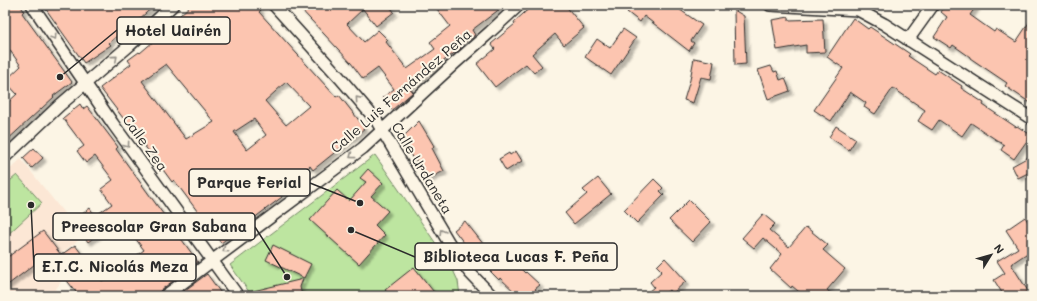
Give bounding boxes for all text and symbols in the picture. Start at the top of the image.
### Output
callout: Hotel Uairén [117,17,230,44]
text: Hotel Uairén [125,20,221,40]
street label: Calle Luis Fernández Peña [326,24,475,157]
one-way arrow [49,33,57,40]
one-way arrow [110,55,117,62]
one-way arrow [356,96,363,103]
street label: Calle Zea [118,111,172,175]
street label: Calle Urdaneta [387,118,457,217]
one-way arrow [123,140,130,147]
one-way arrow [350,151,357,158]
callout: Parque Ferial [189,169,310,196]
text: Parque Ferial [197,172,301,192]
callout: Preescolar Gran Sabana [53,213,255,240]
text: Preescolar Gran Sabana [61,216,247,236]
one-way arrow [440,229,447,236]
north arrow [971,235,1011,275]
text: N [991,241,1008,257]
callout: Biblioteca Lucas F. Peña [415,243,617,270]
one-way arrow [223,245,230,252]
text: Biblioteca Lucas F. Peña [423,246,609,266]
callout: E.T.C. Nicolás Meza [34,254,196,281]
text: E.T.C. Nicolás Meza [42,256,188,276]

